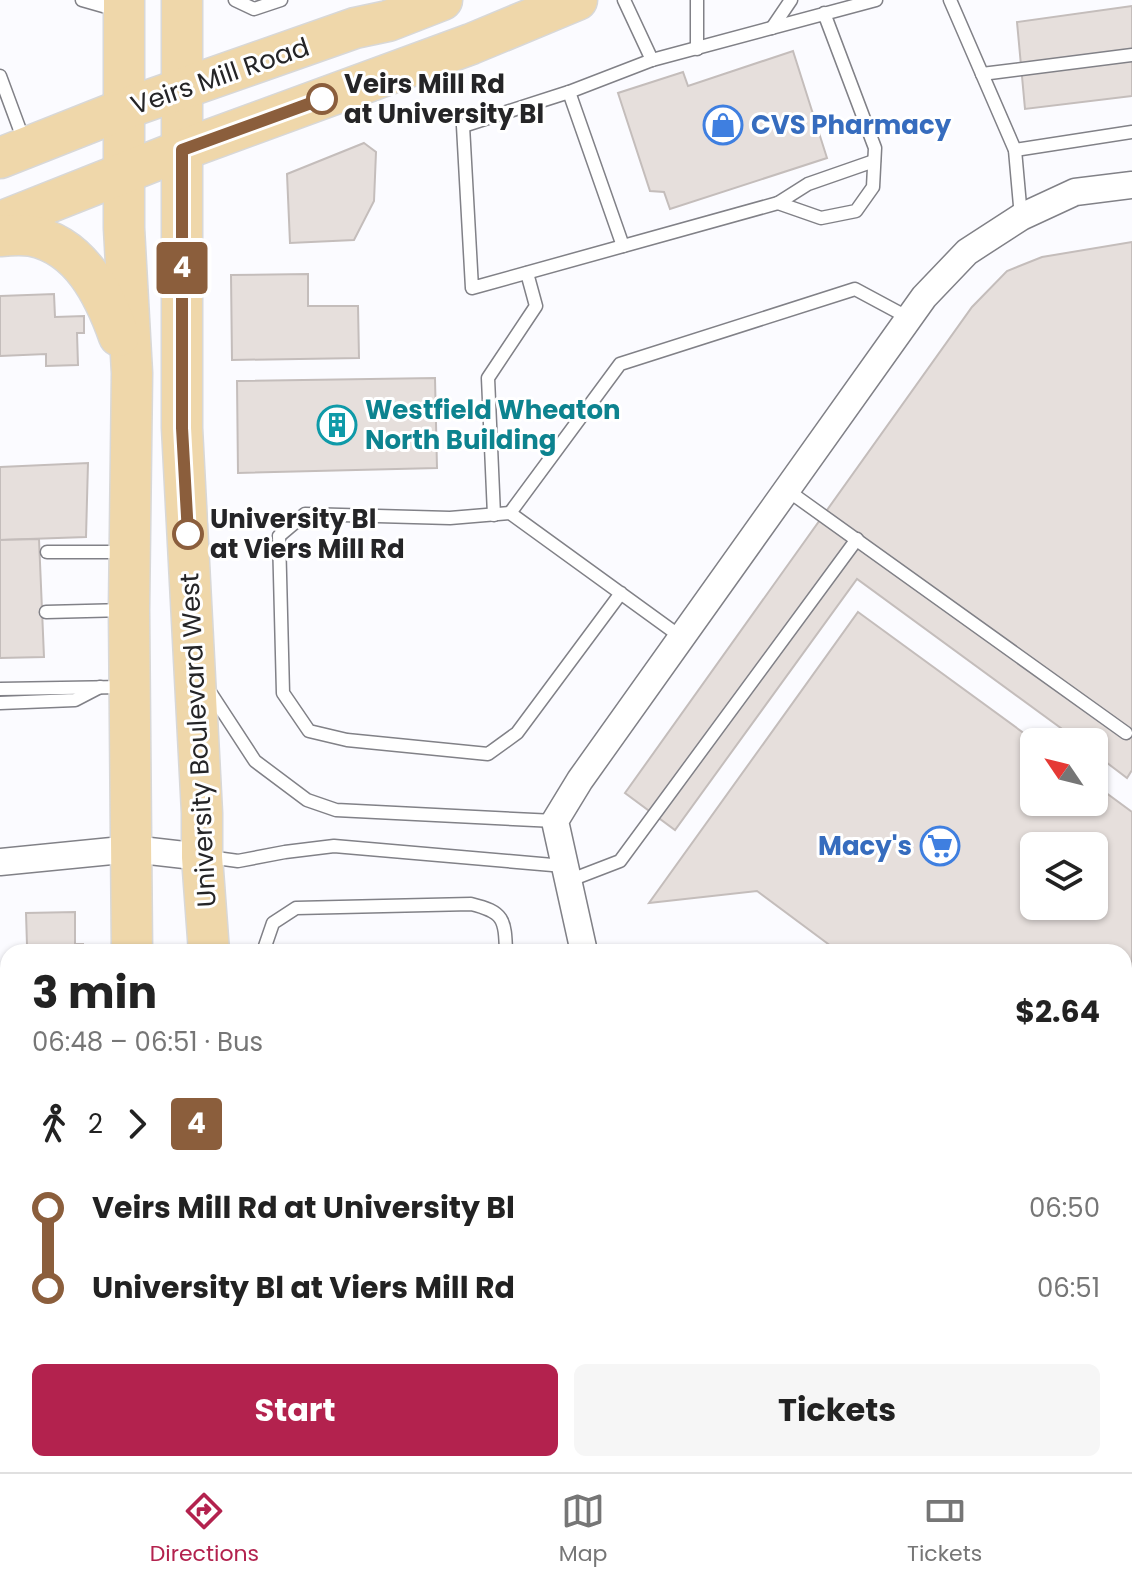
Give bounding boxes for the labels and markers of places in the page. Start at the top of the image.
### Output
place label: Veirs Mill Rd at University Bl [344,66,544,132]
marker: Veirs Mill Rd at University Bl [307,84,337,114]
shop icon: CVS Pharmacy [702,104,744,146]
place label: CVS Pharmacy [751,107,952,143]
place label: Westfield Wheaton North Building [365,392,621,458]
building icon: Westfield Wheaton North Building [316,404,358,446]
place label: University Bl at Viers Mill Rd [210,501,405,567]
marker: University Bl at Viers Mill Rd [173,519,203,549]
supermarket icon: Macy's [919,825,961,867]
place label: Macy's [818,828,912,864]

